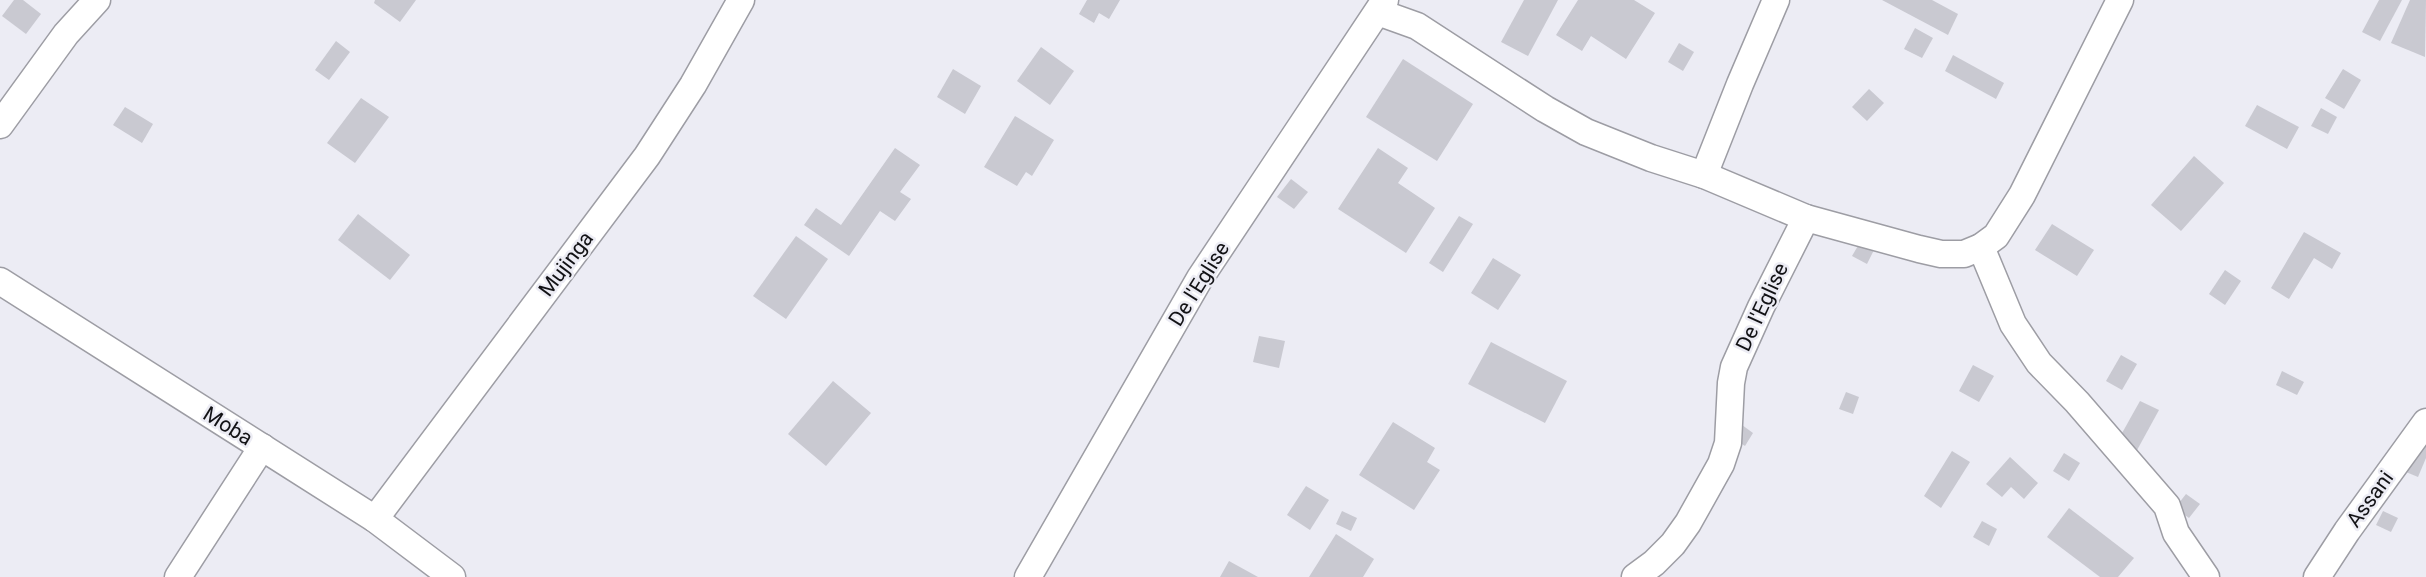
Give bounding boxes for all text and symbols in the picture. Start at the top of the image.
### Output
street label: Mujinga [534,227,598,301]
street label: De l'Eglise [1164,238,1234,330]
street label: De l'Eglise [1731,259,1793,355]
street label: Moba [199,402,257,450]
street label: Assani [2342,466,2398,532]

